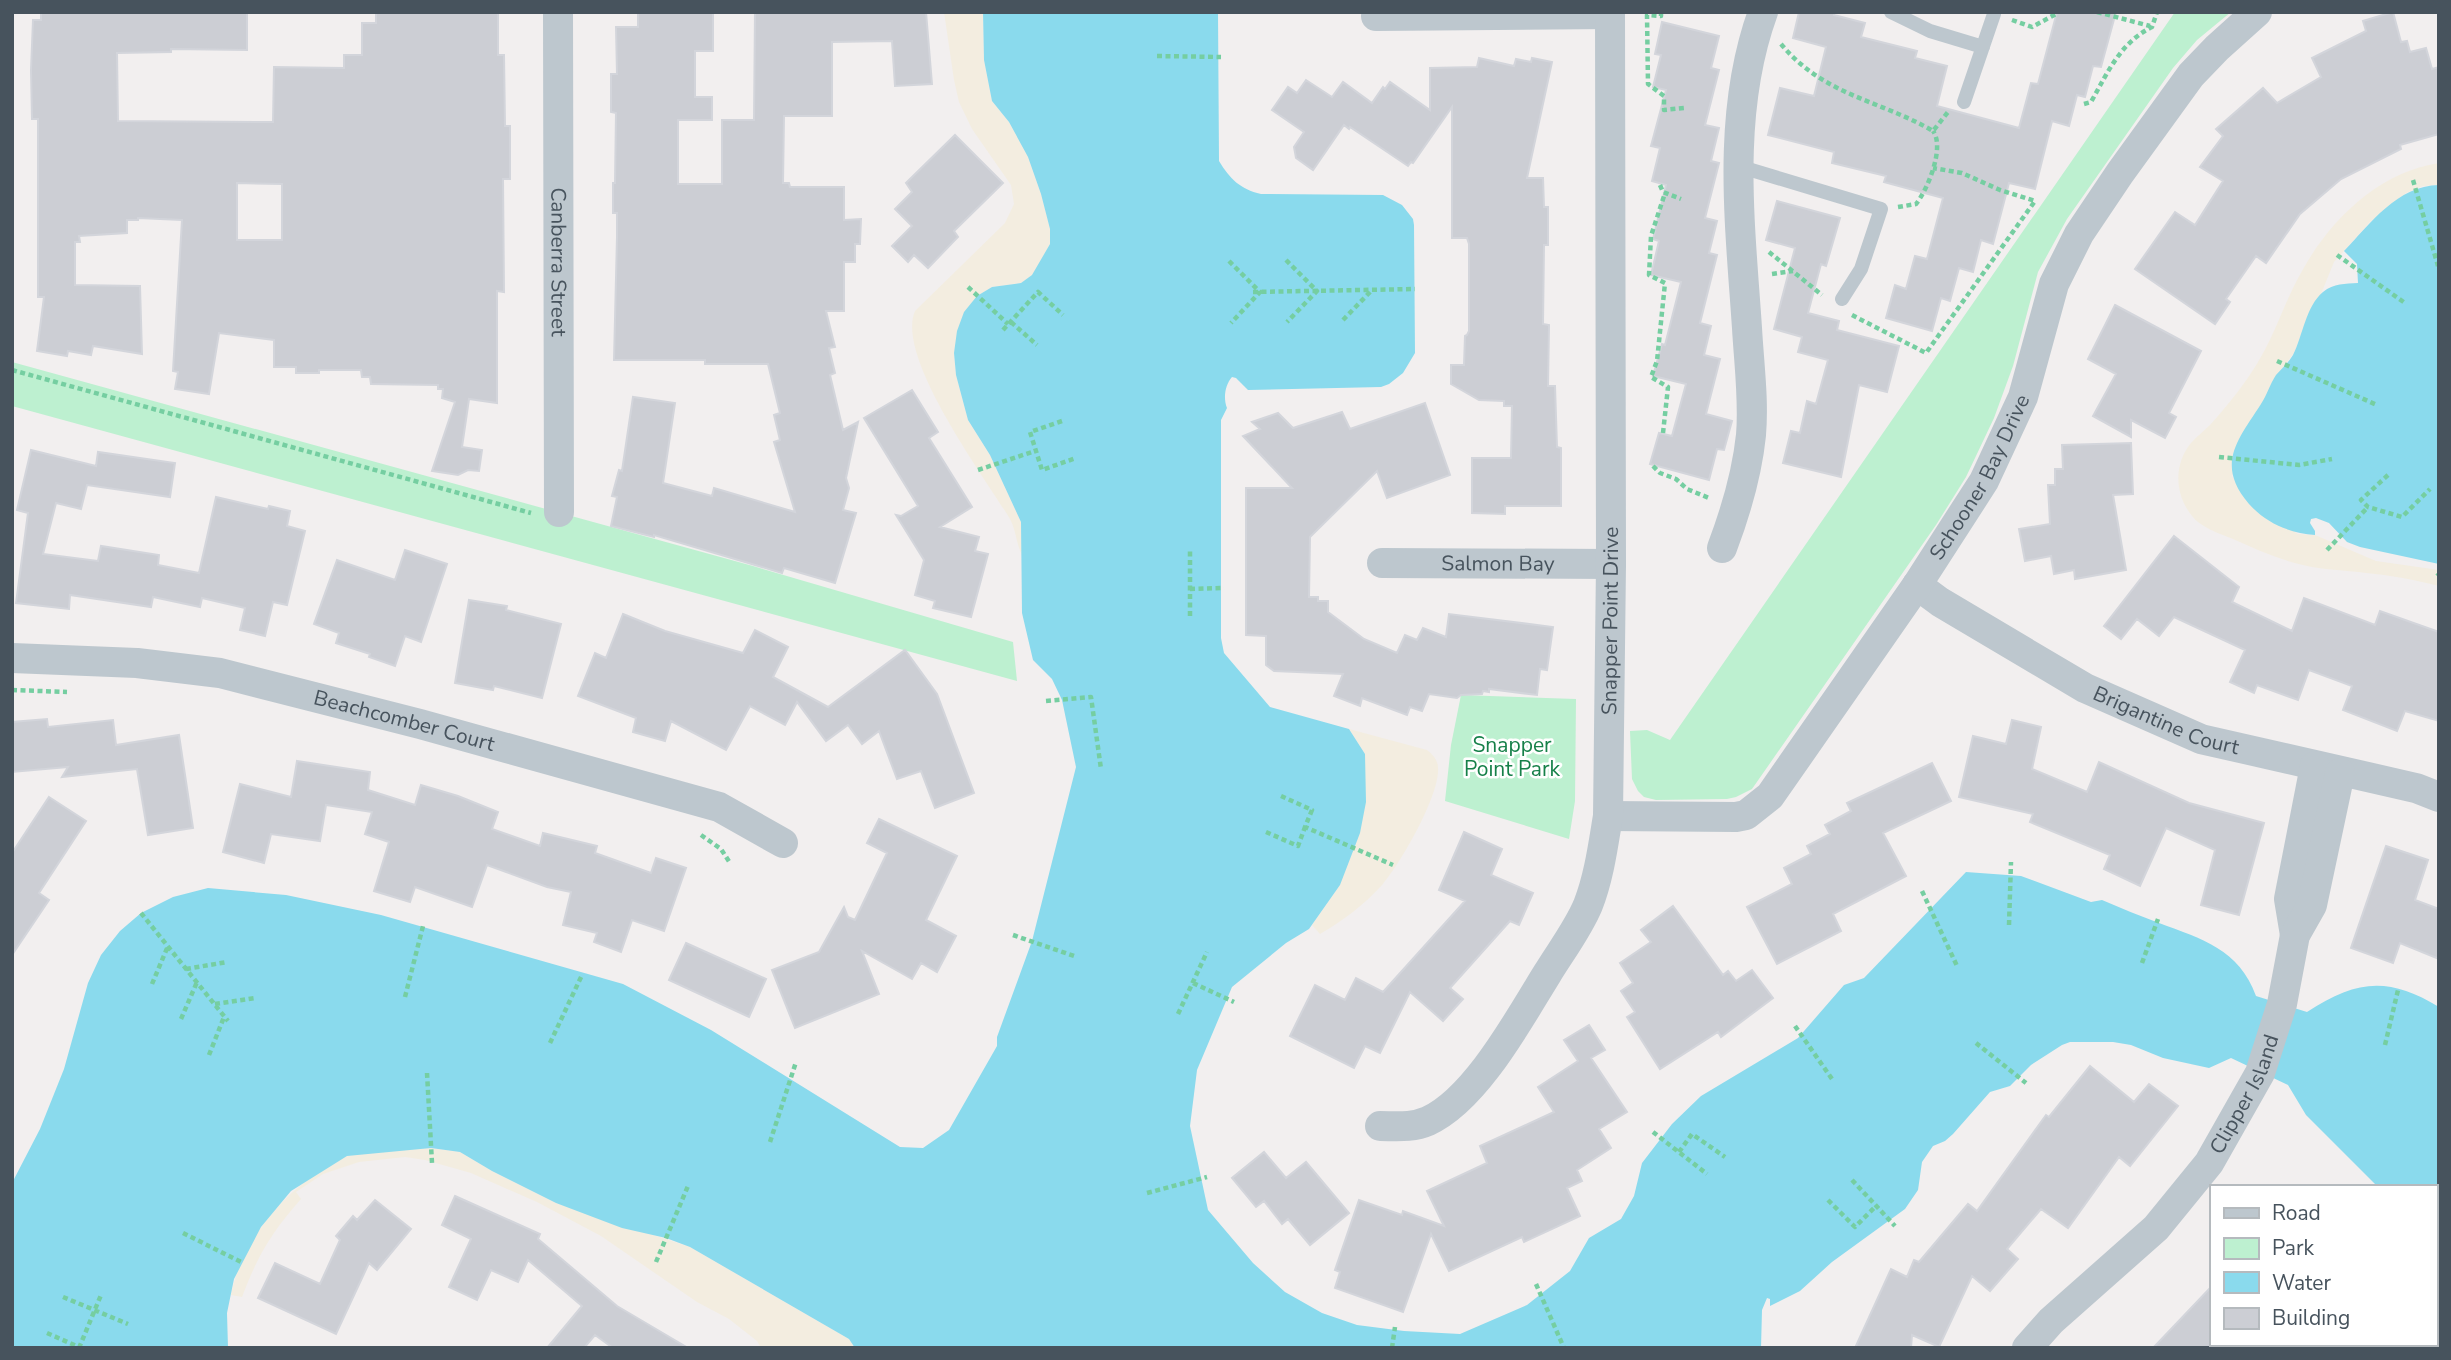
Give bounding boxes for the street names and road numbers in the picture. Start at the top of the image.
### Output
street label: Canberra Street [544,187,573,337]
street label: Schooner Bay Drive [1923,390,2036,565]
street label: Snapper Point Drive [1595,527,1625,715]
street label: Salmon Bay [1441,549,1555,578]
street label: Brigantine Court [2089,679,2242,761]
street label: Beachcomber Court [311,683,498,758]
street label: Clipper Island [2203,1031,2285,1159]

